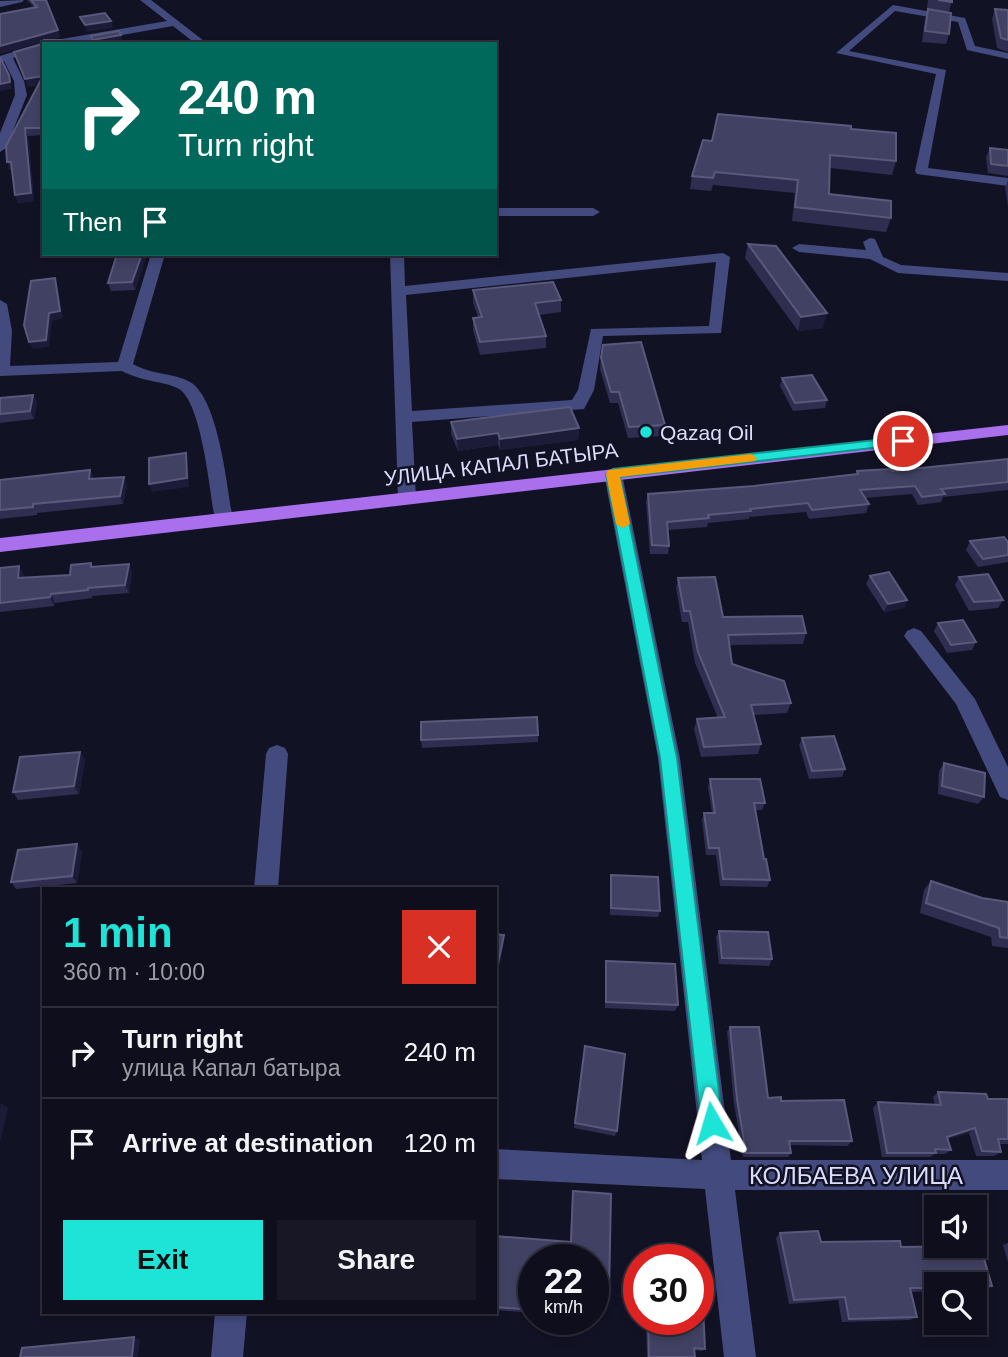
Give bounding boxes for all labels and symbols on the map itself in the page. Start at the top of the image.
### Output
pin [873,411,933,471]
place label: Qazaq Oil [660,421,753,444]
marker: Qazaq Oil [638,424,654,440]
street label: УЛИЦА КАПАЛ БАТЫРА [383,438,619,490]
position arrow [675,1086,749,1160]
street label: КОЛБАЕВА УЛИЦА [749,1162,963,1189]
speed limit sign: 30 [623,1244,714,1335]

